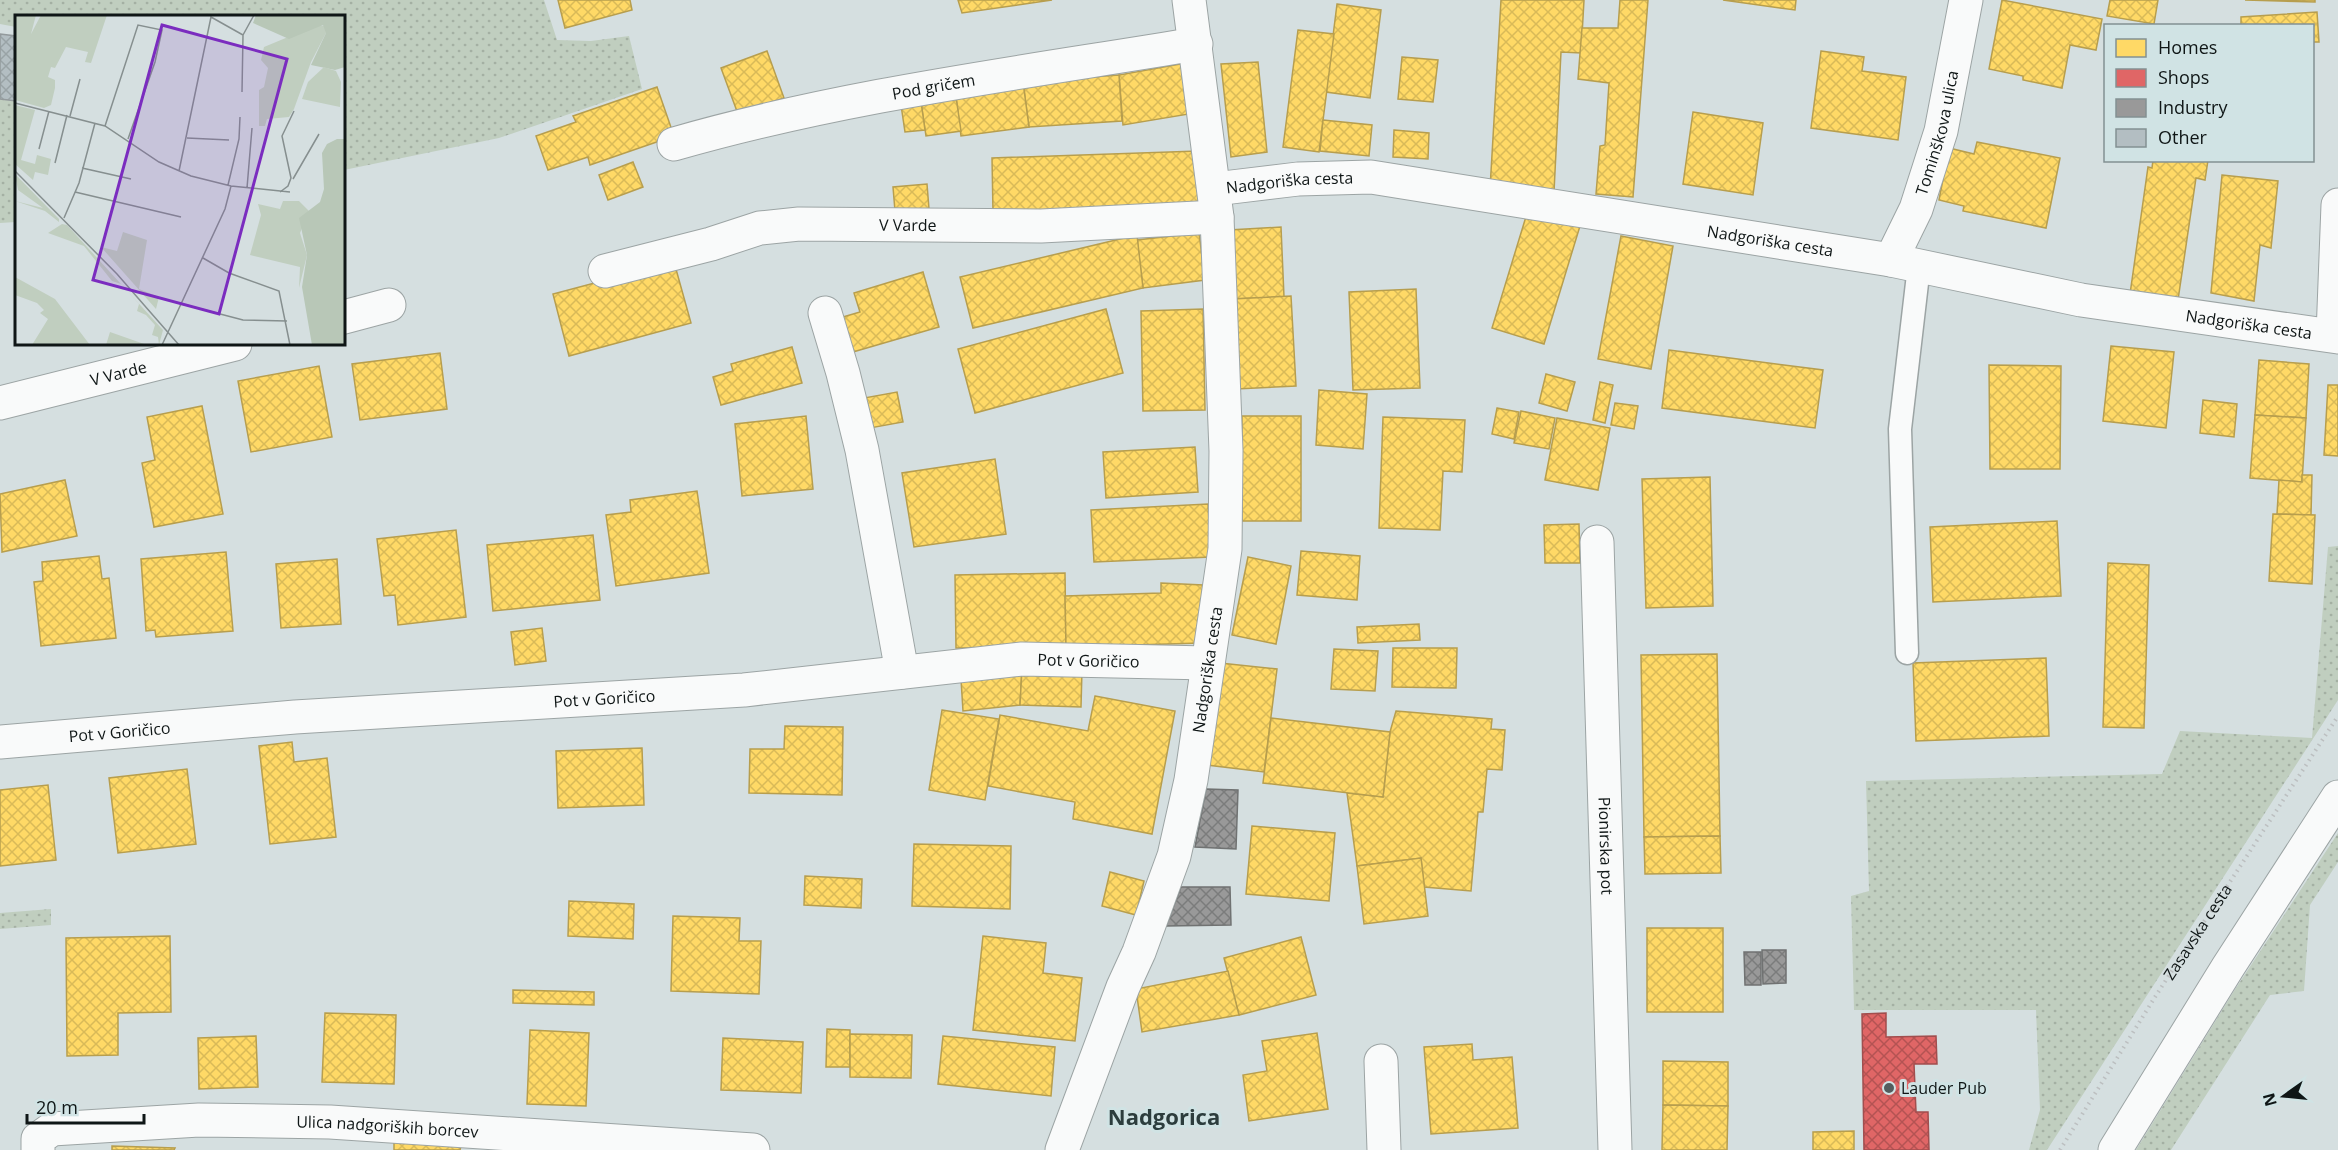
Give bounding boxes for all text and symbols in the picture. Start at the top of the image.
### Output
inset map [15,15,345,345]
legend [2104,24,2314,162]
text: Homes [2158,35,2217,59]
text: Shops [2158,65,2209,89]
street label: Pod gričem [890,69,977,105]
street label: Tominškova ulica [1910,69,1963,198]
text: Industry [2158,95,2228,119]
text: Other [2158,125,2208,149]
street label: Nadgoriška cesta [1225,166,1353,199]
street label: V Varde [879,214,937,236]
street label: Nadgoriška cesta [1706,220,1835,262]
street label: Nadgoriška cesta [2184,304,2314,344]
street label: V Varde [88,356,149,391]
street label: Nadgoriška cesta [1187,605,1227,734]
street label: Pot v Goričico [1037,648,1140,673]
street label: Pot v Goričico [553,684,656,712]
street label: Pot v Goričico [68,717,171,747]
street label: Pionirska pot [1594,797,1618,895]
street label: Zasavska cesta [2158,879,2237,984]
north arrow [2254,1066,2314,1126]
place label: Lauder Pub [1901,1077,1987,1099]
marker: Lauder Pub [1882,1081,1896,1095]
scale bar [27,1087,144,1125]
text: N [2257,1091,2282,1109]
text: 20 m [36,1095,78,1119]
district label: Nadgorica [1108,1101,1220,1131]
street label: Ulica nadgoriških borcev [296,1110,479,1143]

